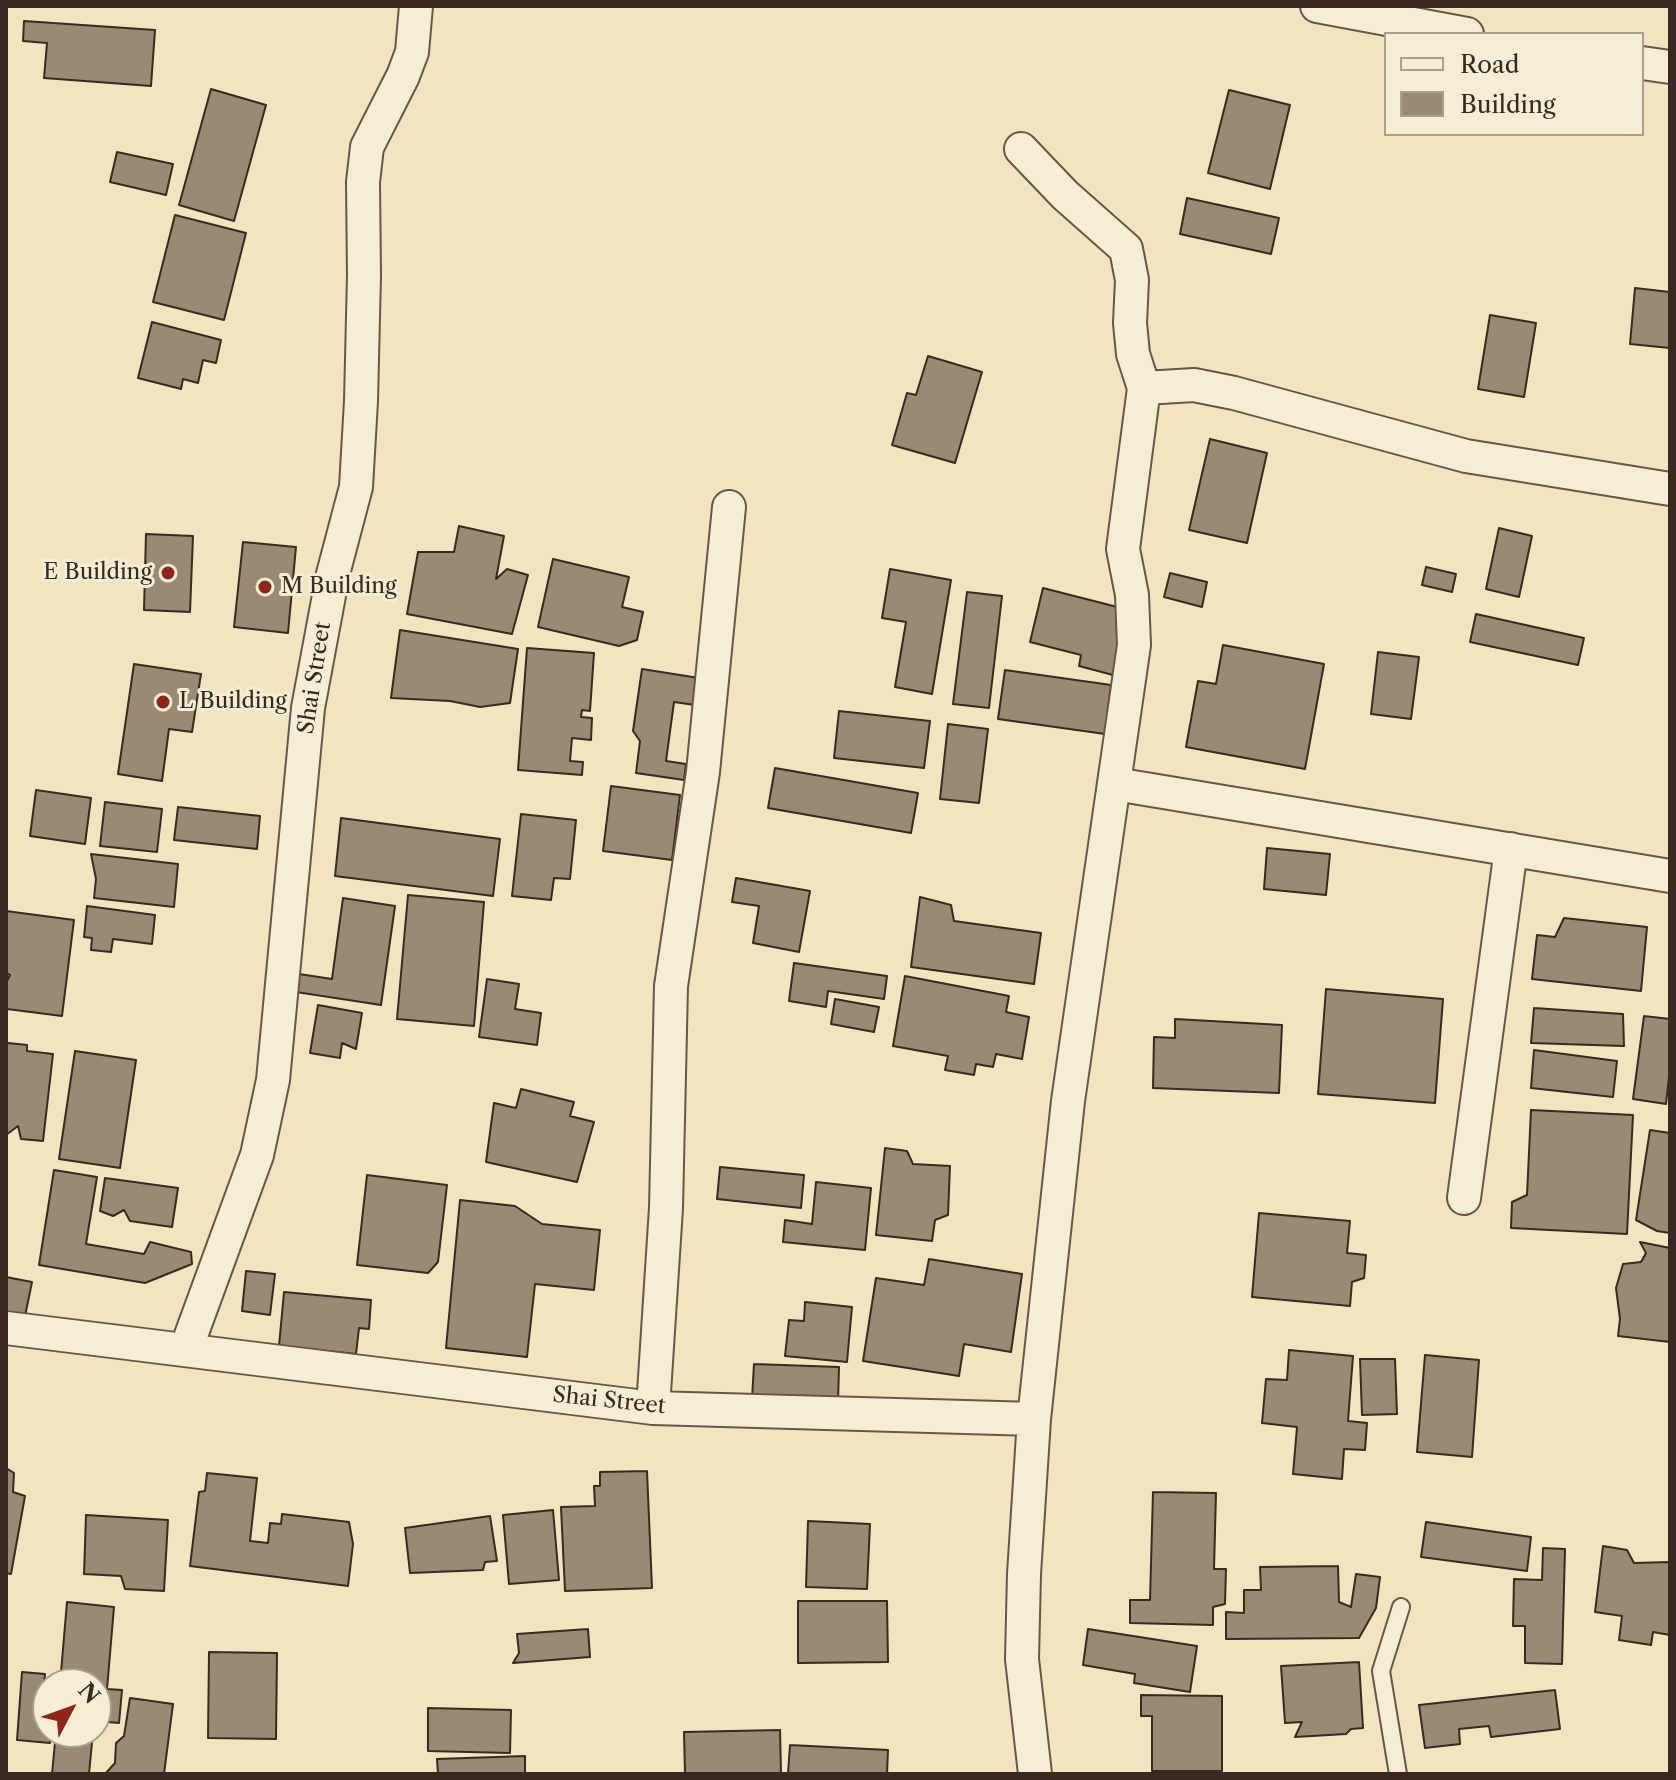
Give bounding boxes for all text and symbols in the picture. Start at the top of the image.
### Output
legend [1384,32,1644,136]
text: Road [1460,50,1519,79]
text: Building [1460,90,1556,119]
place label: E Building [43,560,152,586]
marker: E Building [159,564,177,582]
place label: M Building [281,574,397,600]
marker: M Building [256,578,274,596]
street label: Shai Street [293,620,337,736]
place label: L Building [179,689,287,715]
marker: L Building [154,693,172,711]
street label: Shai Street [551,1382,667,1420]
north arrow [32,1668,112,1748]
text: N [73,1677,105,1709]

